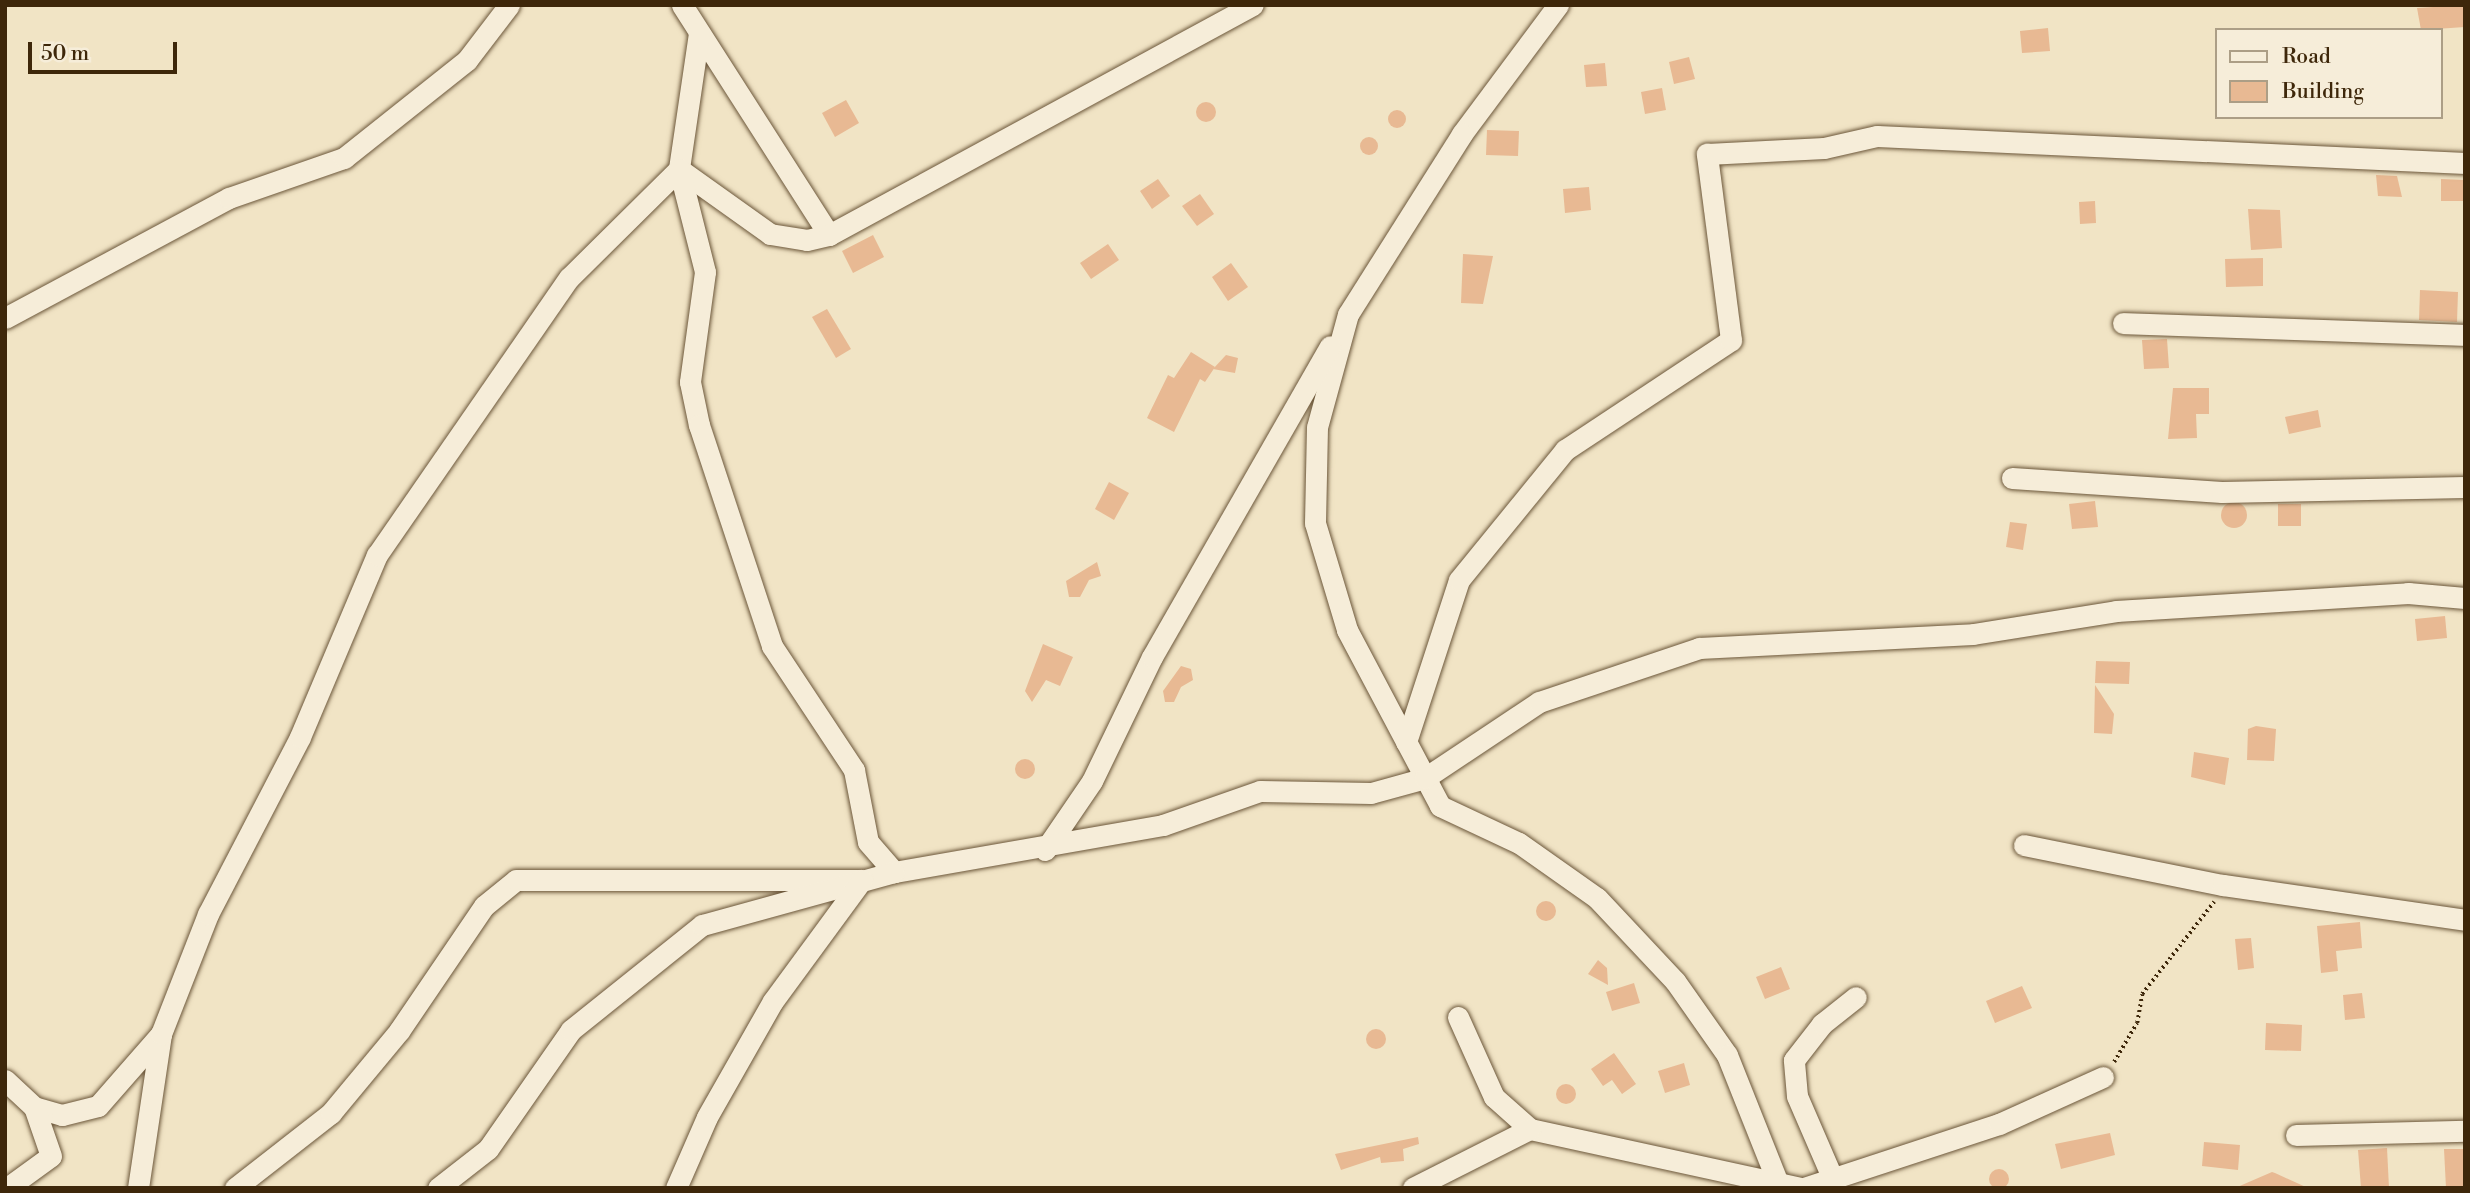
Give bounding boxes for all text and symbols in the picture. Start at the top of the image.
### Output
scale bar [32,28,180,72]
legend [2214,28,2442,119]
text: 50 m [41,41,89,67]
text: Road [2282,44,2331,70]
text: Building [2282,79,2364,105]

